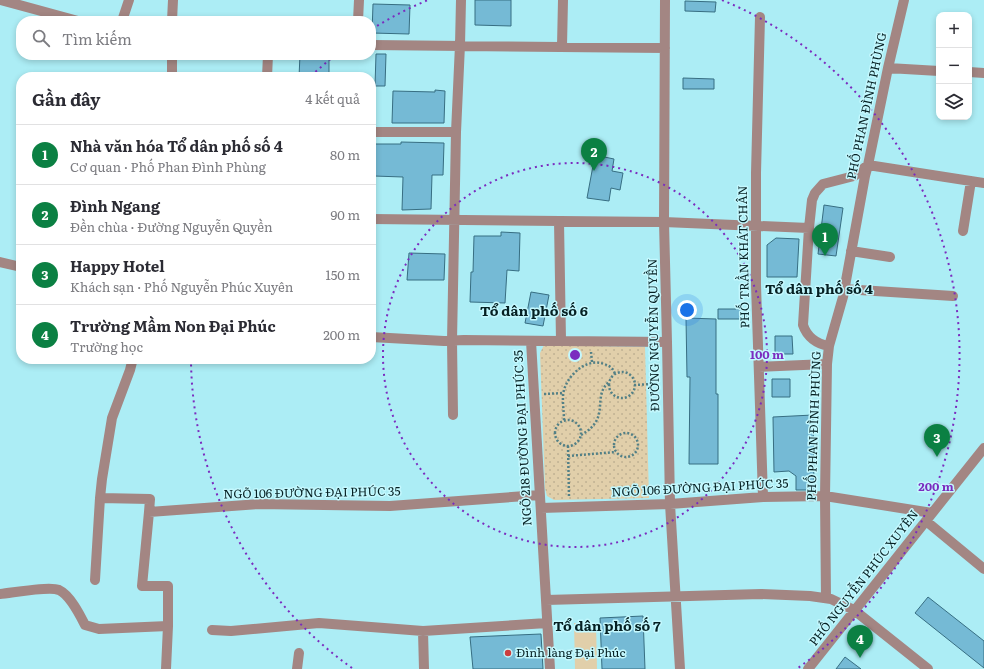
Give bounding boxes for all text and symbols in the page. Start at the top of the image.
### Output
map controls [936,12,972,120]
button: + [936,12,972,48]
search box [16,16,376,60]
icon: search [30,27,52,49]
text: Tìm kiếm [62,27,132,50]
street label: PHỐ PHAN ĐÌNH PHÙNG [842,31,890,181]
button: − [936,48,972,84]
button: layers [936,84,972,120]
text: Gần đây [32,86,100,111]
text: 4 kết quả [305,89,360,108]
text: Nhà văn hóa Tổ dân phố số 4 [70,134,283,157]
pin: 2 [581,138,607,171]
text: 1 [42,145,48,164]
text: 80 m [330,145,360,164]
text: Cơ quan · Phố Phan Đình Phùng [70,157,266,176]
street label: PHỐ TRẦN KHÁT CHÂN [733,185,753,329]
text: Đình Ngang [70,194,160,217]
text: 2 [42,205,48,224]
text: 90 m [330,205,360,224]
text: Đền chùa · Đường Nguyễn Quyền [70,217,273,236]
pin: 1 [812,223,838,256]
text: Happy Hotel [70,254,165,277]
street label: ĐƯỜNG NGUYỄN QUYỀN [643,258,663,412]
text: 3 [41,265,49,284]
text: 150 m [325,265,360,284]
text: Khách sạn · Phố Nguyễn Phúc Xuyên [70,277,293,296]
district label: Tổ dân phố số 4 [765,278,874,298]
district label: Tổ dân phố số 6 [480,300,588,320]
your location [677,300,697,320]
text: Trường Mầm Non Đại Phúc [70,314,276,337]
text: 4 [41,325,49,344]
text: 200 m [323,325,360,344]
text: Trường học [70,337,143,356]
text: 100 m [750,345,784,363]
centre of rings [568,348,582,362]
street label: NGÕ 218 ĐƯỜNG ĐẠI PHÚC 35 [508,350,536,527]
street label: PHỐ PHAN ĐÌNH PHÙNG [801,351,825,501]
pin: 3 [924,424,950,457]
street label: NGÕ 106 ĐƯỜNG ĐẠI PHÚC 35 [611,473,789,501]
text: 200 m [918,477,954,495]
street label: NGÕ 106 ĐƯỜNG ĐẠI PHÚC 35 [223,481,401,503]
street label: PHỐ NGUYỄN PHÚC XUYÊN [804,506,922,649]
district label: Tổ dân phố số 7 [553,615,661,635]
pin: 4 [847,625,873,658]
place label: Đình làng Đại Phúc [516,643,625,661]
marker: Đình làng Đại Phúc [503,648,513,658]

